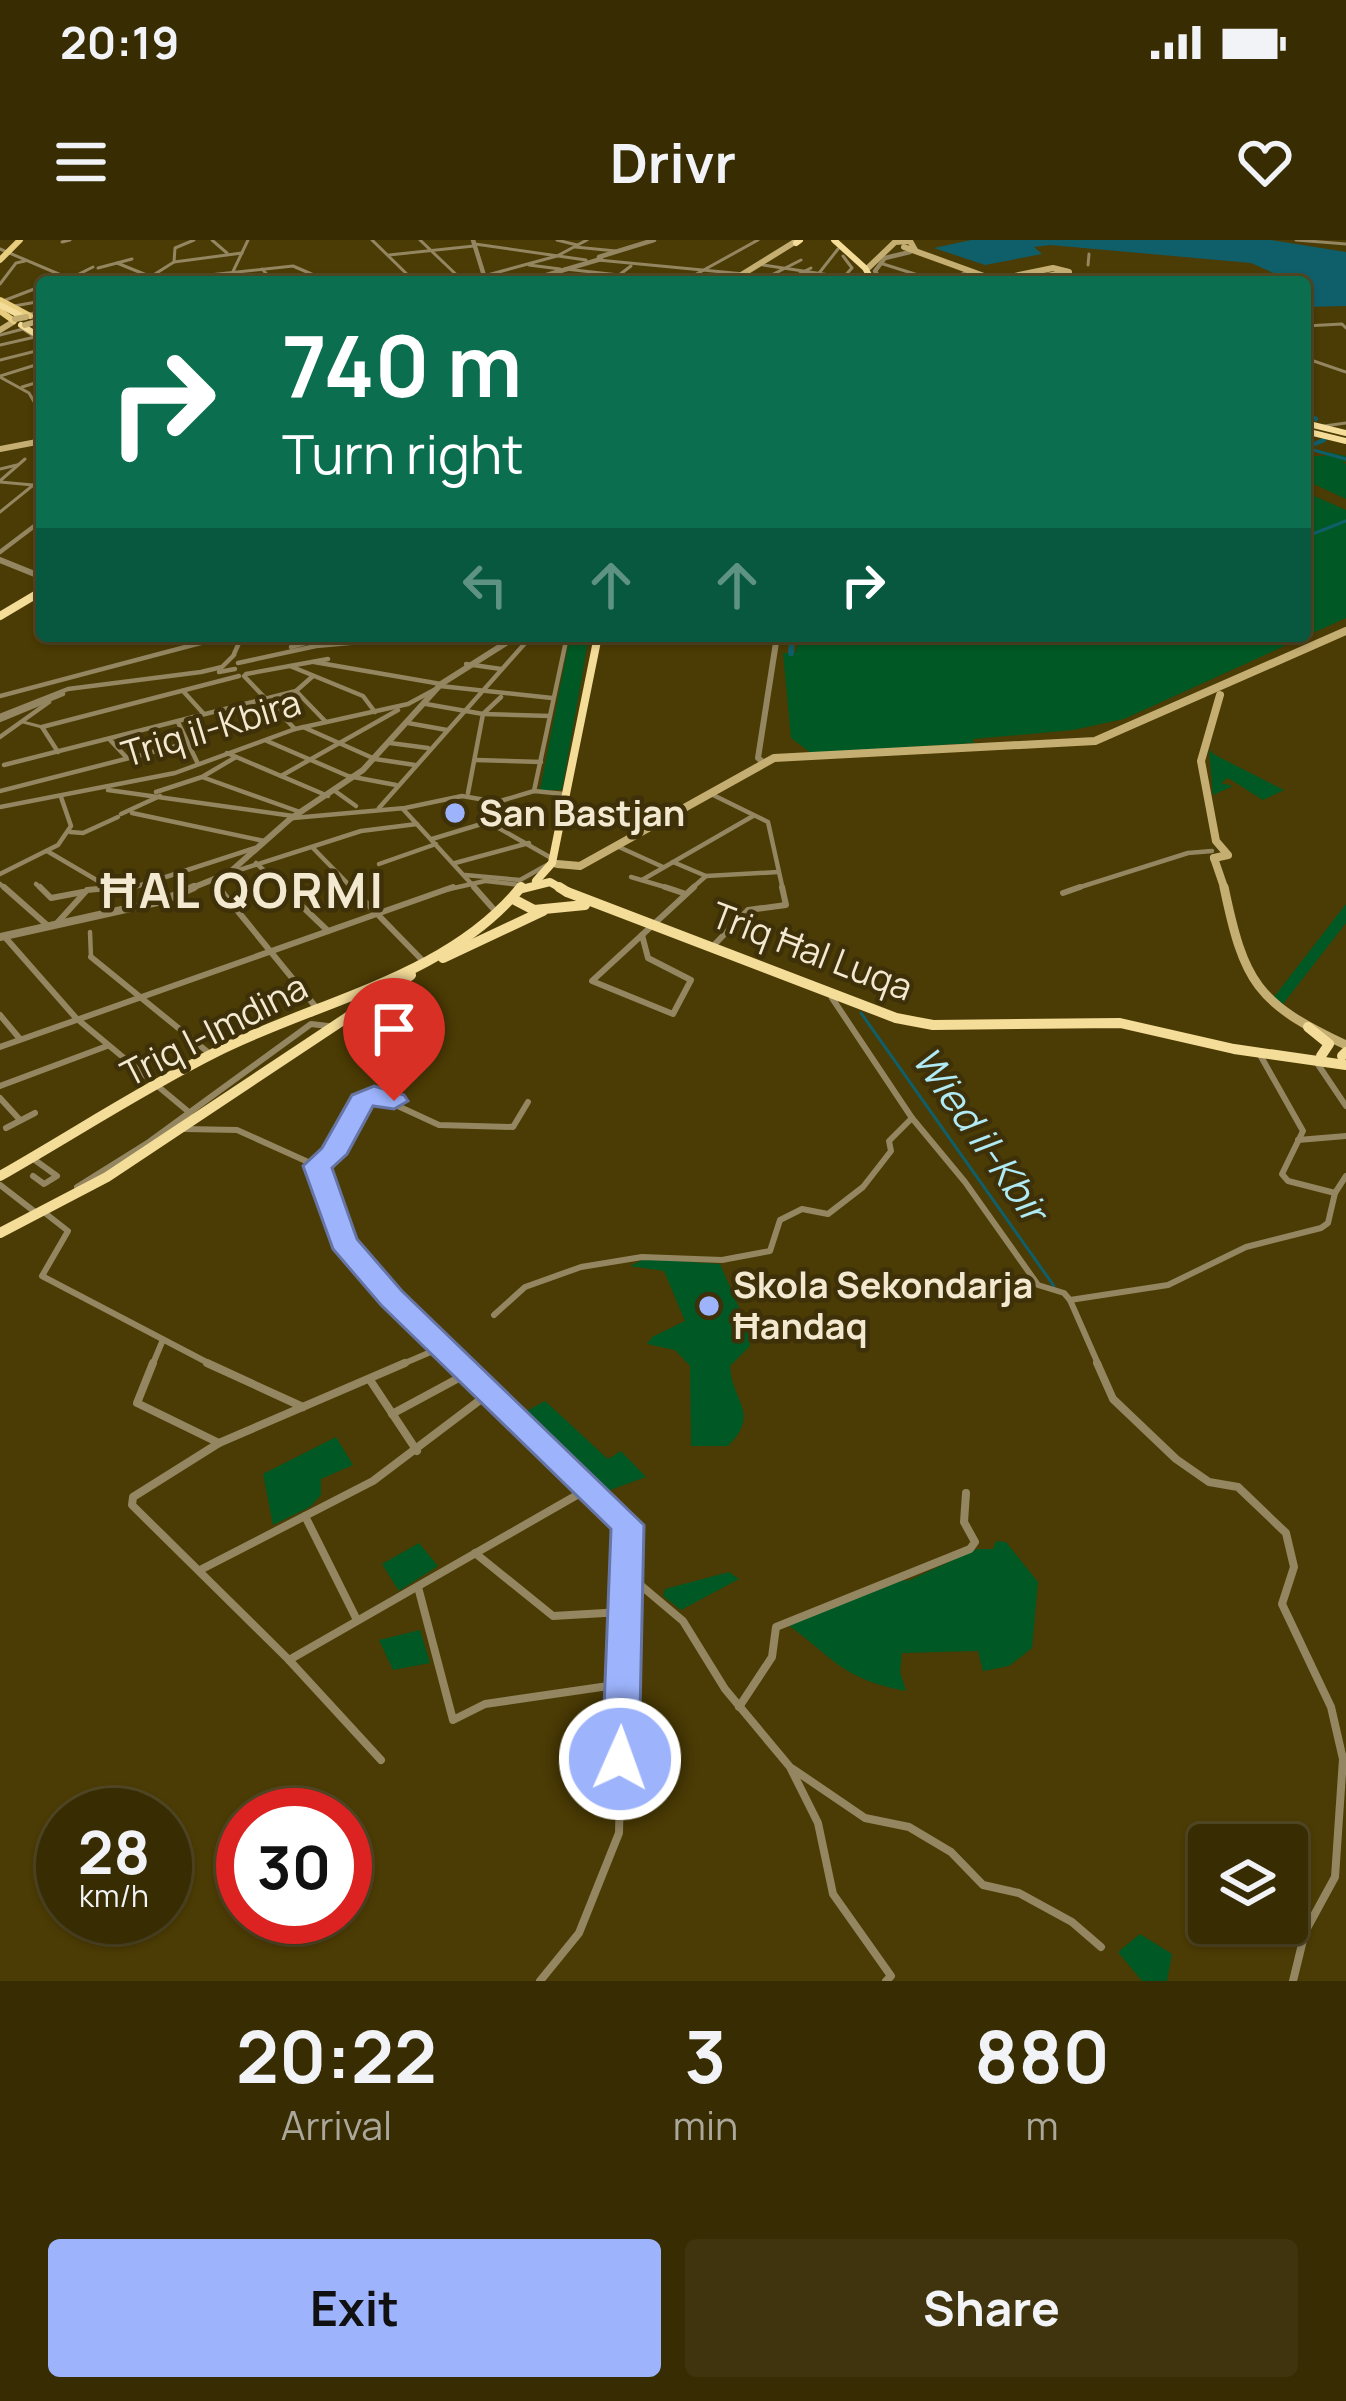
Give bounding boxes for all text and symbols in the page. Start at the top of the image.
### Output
text: 20:19 [60,11,180,73]
text: Drivr [610,125,736,199]
icon: menu [48,129,114,195]
icon: heart [1232,129,1298,195]
text: 740 m [282,307,522,422]
icon: right [84,324,240,480]
text: Turn right [282,416,524,490]
icon: left [452,552,518,618]
icon: ahead [578,552,644,618]
icon: ahead [704,552,770,618]
icon: right [830,552,896,618]
street label: Triq il-Kbira [115,677,306,778]
place label: San Bastjan [479,788,685,837]
marker: San Bastjan [442,800,468,826]
district label: ĦAL QORMI [100,857,386,922]
street label: Triq Ħal Luqa [705,890,920,1011]
street label: Triq l-Imdina [112,962,315,1097]
pin [343,978,445,1101]
icon: arrive [361,996,427,1062]
water label: Wied il-Kbir [901,1035,1064,1236]
place label: Skola Sekondarja Ħandaq [733,1260,1033,1350]
marker: Skola Sekondarja Ħandaq [696,1293,722,1319]
position arrow [557,1696,683,1822]
speed limit sign: 30 [216,1788,372,1944]
text: 28 [78,1810,150,1892]
map controls [1188,1824,1308,1944]
button: layers [1188,1824,1308,1944]
text: km/h [79,1875,149,1916]
text: 20:22 [236,2006,437,2105]
text: 3 [685,2006,726,2105]
text: 880 [974,2006,1110,2105]
text: Arrival [281,2098,392,2152]
text: min [673,2098,738,2152]
text: m [1026,2098,1059,2152]
button: Exit [48,2239,661,2377]
button: Share [685,2239,1298,2377]

